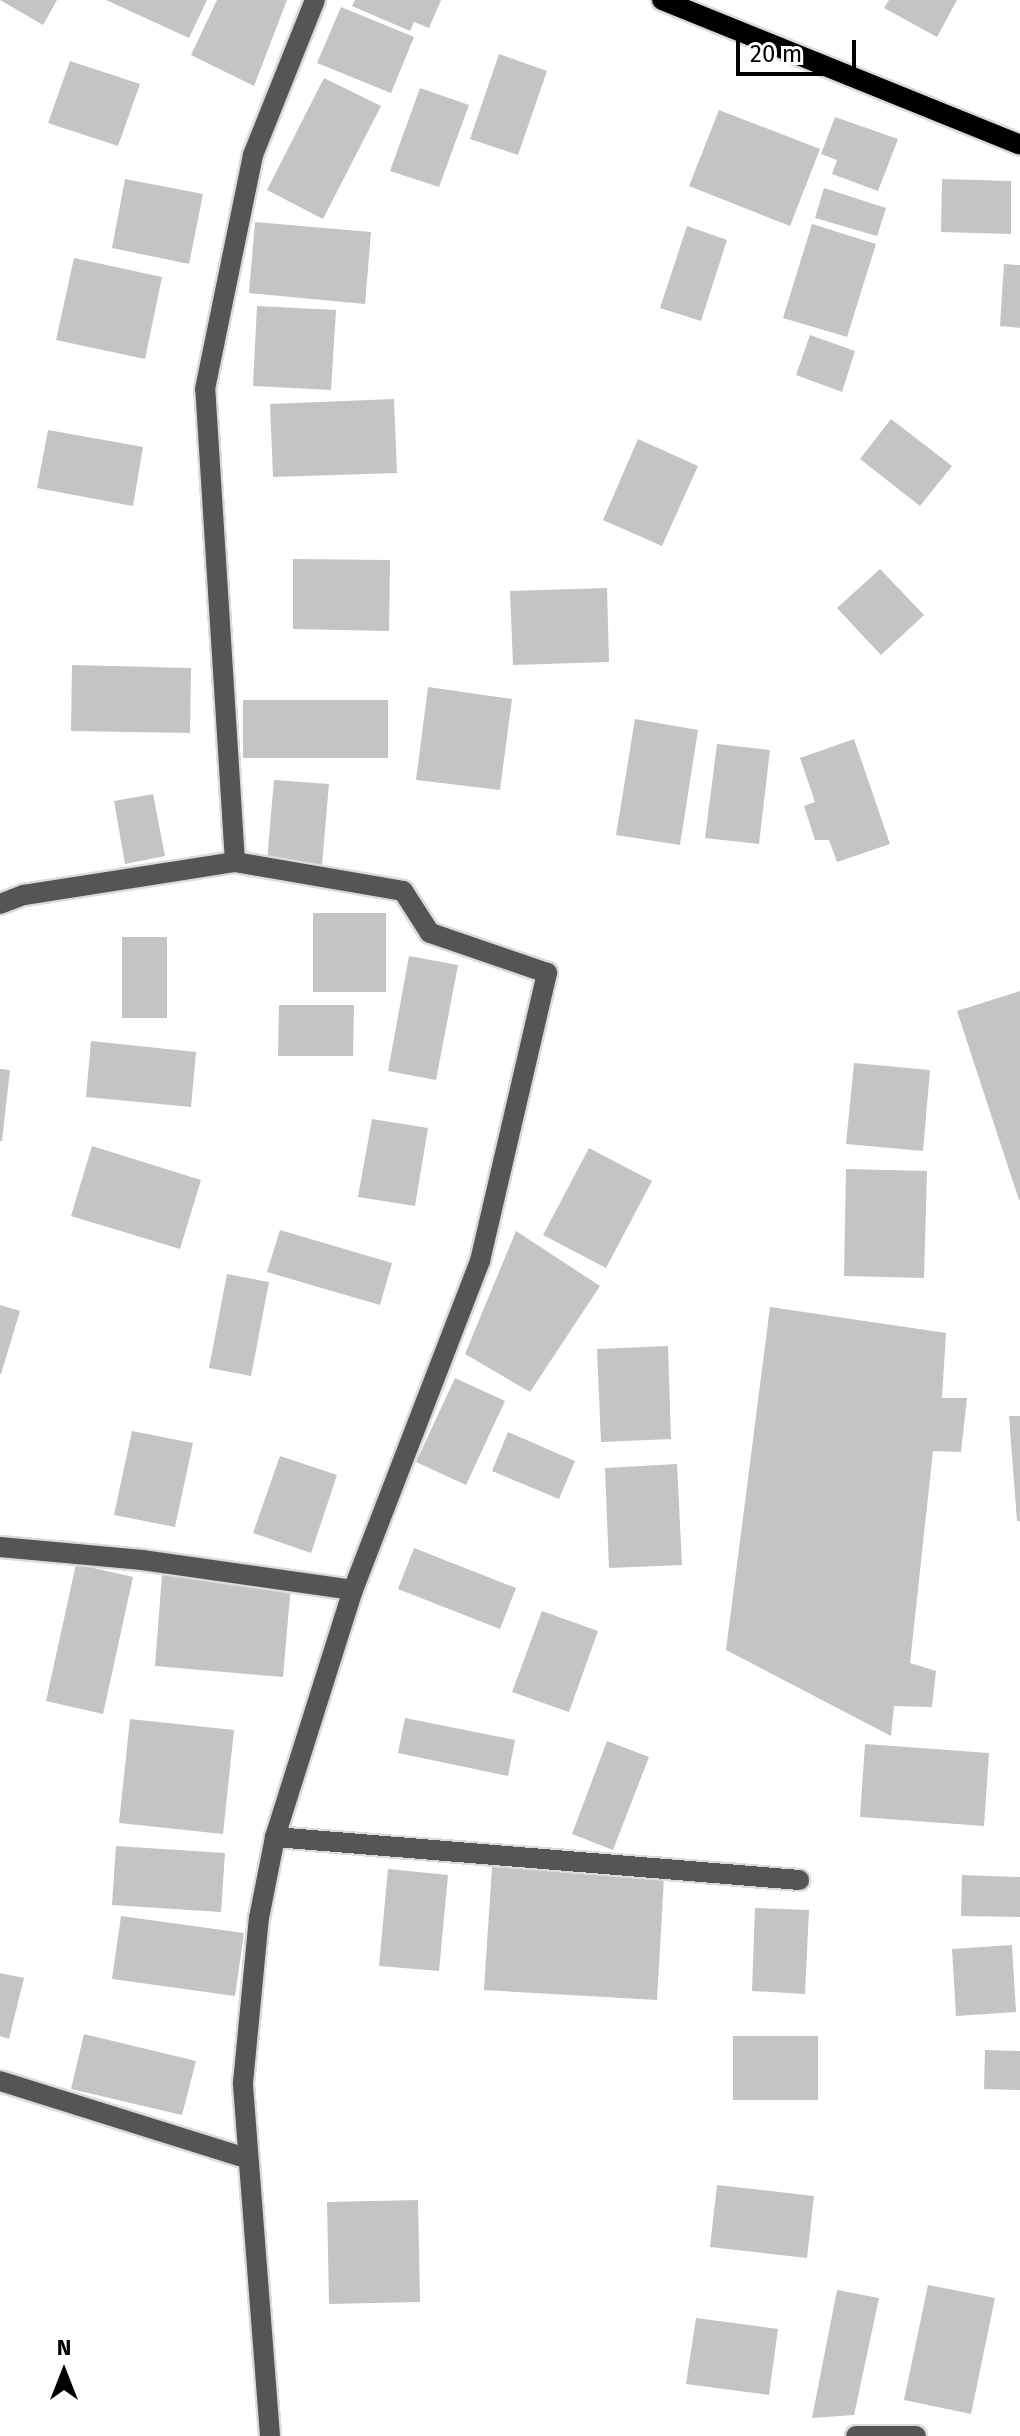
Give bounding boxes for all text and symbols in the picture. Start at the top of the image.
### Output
scale bar [740,24,860,74]
text: 20 m [750,40,802,68]
north arrow [24,2332,104,2412]
text: N [57,2334,71,2361]

